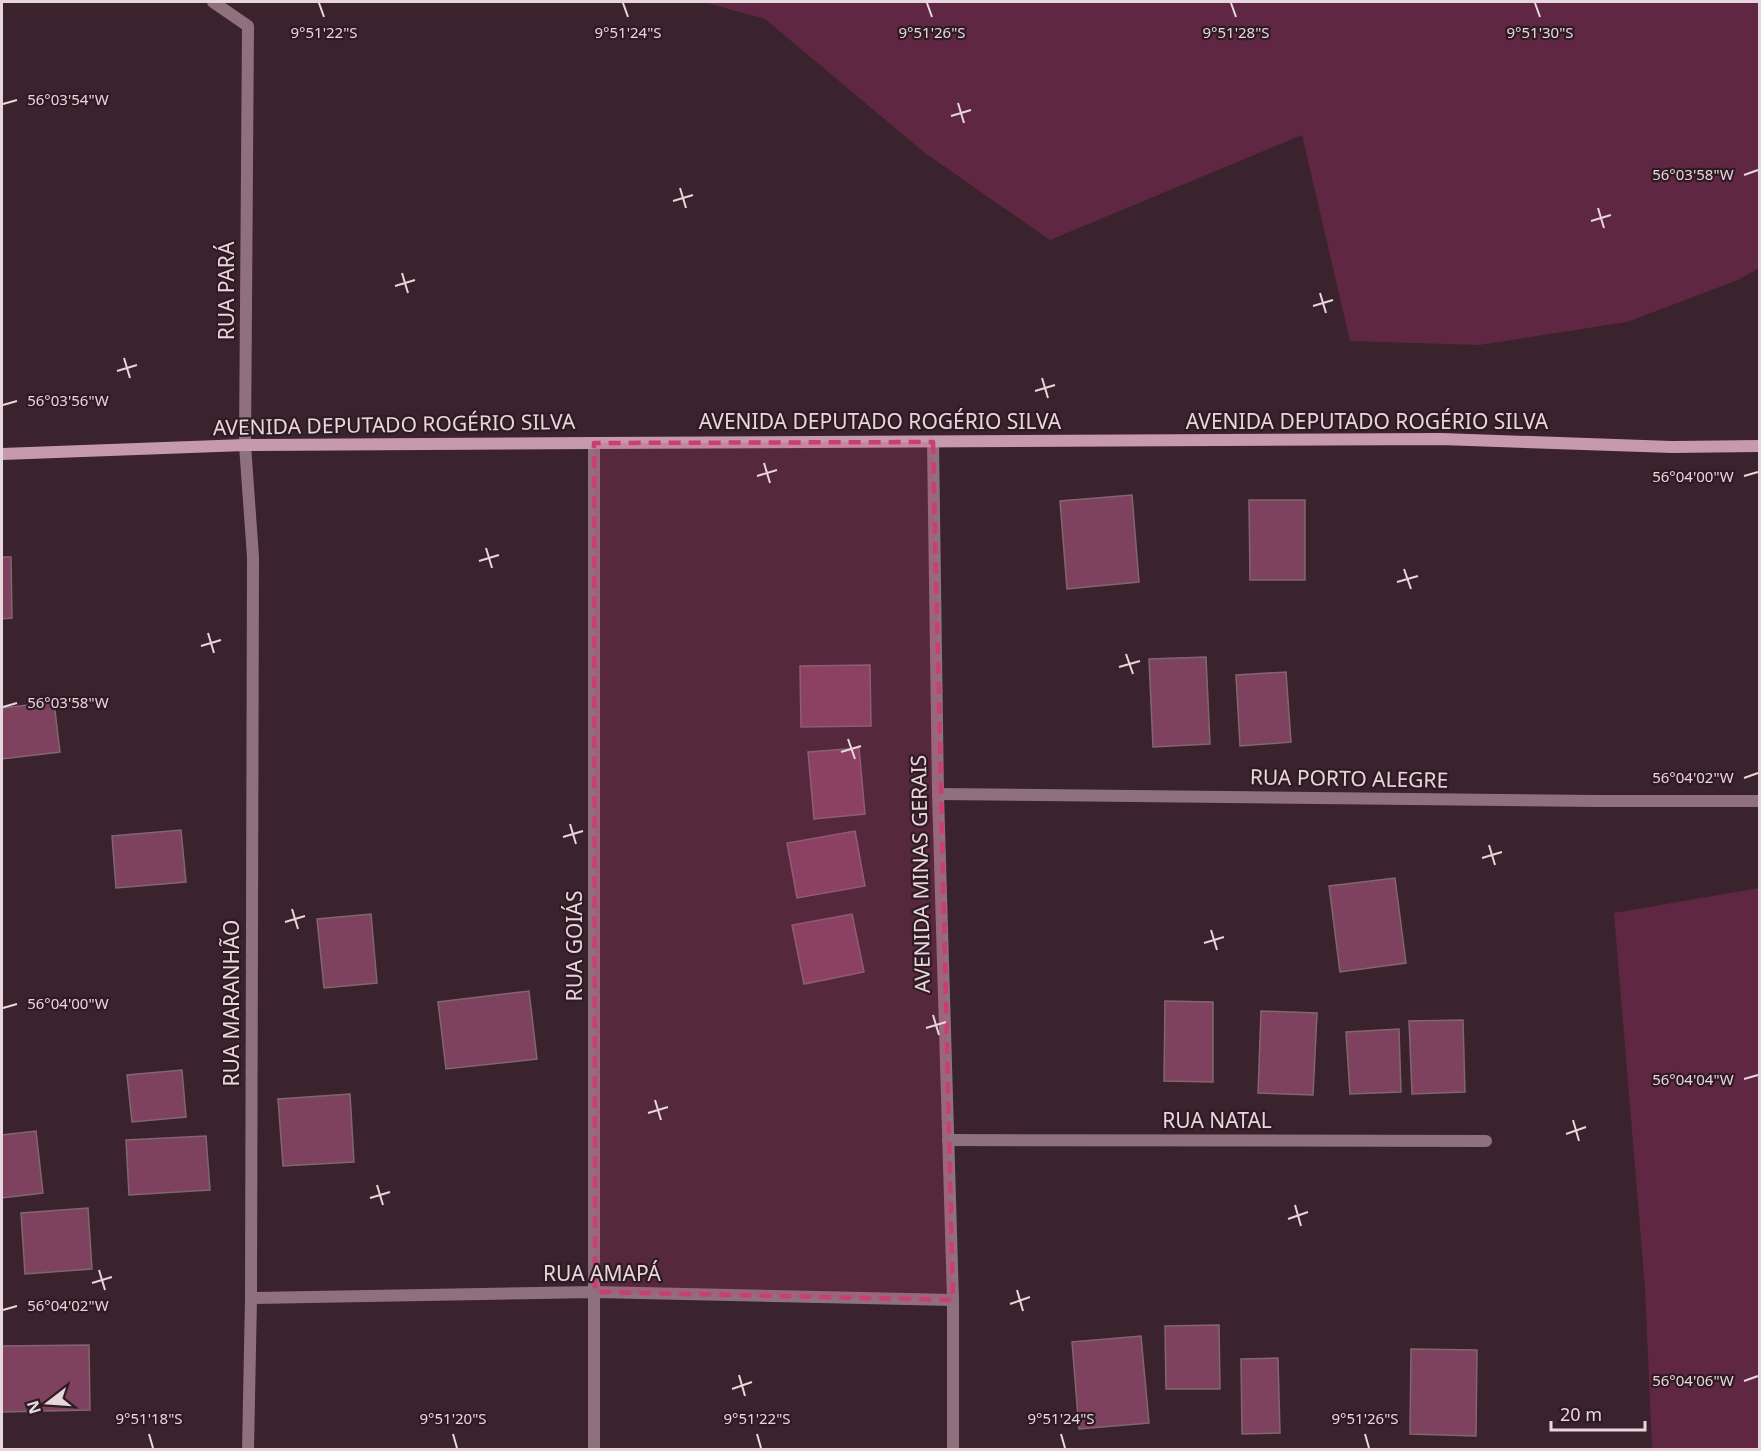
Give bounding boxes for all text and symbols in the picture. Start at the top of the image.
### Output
text: 9°51'22"S [290,22,358,42]
text: 9°51'24"S [594,22,662,42]
text: 9°51'26"S [898,22,966,42]
text: 9°51'28"S [1202,22,1270,42]
text: 9°51'30"S [1506,22,1574,42]
text: 56°03'54"W [27,89,109,109]
text: 56°03'58"W [1652,164,1734,184]
street label: RUA PARÁ [212,241,240,340]
text: 56°03'56"W [27,390,109,410]
street label: AVENIDA DEPUTADO ROGÉRIO SILVA [213,407,576,441]
street label: AVENIDA DEPUTADO ROGÉRIO SILVA [699,407,1062,435]
street label: AVENIDA DEPUTADO ROGÉRIO SILVA [1186,407,1549,435]
text: 56°04'00"W [1652,466,1734,486]
text: 56°03'58"W [27,692,109,712]
street label: AVENIDA MINAS GERAIS [904,755,936,993]
street label: RUA PORTO ALEGRE [1250,762,1448,794]
text: 56°04'02"W [1652,767,1734,787]
street label: RUA GOIÁS [560,891,588,1001]
street label: RUA MARANHÃO [217,920,245,1086]
text: 56°04'00"W [27,993,109,1013]
text: 56°04'04"W [1652,1069,1734,1089]
street label: RUA NATAL [1162,1106,1272,1134]
street label: RUA AMAPÁ [543,1259,662,1287]
text: 56°04'02"W [27,1295,109,1315]
text: 56°04'06"W [1652,1370,1734,1390]
north arrow [18,1373,78,1433]
scale bar [1551,1394,1646,1432]
text: N [21,1398,46,1417]
text: 20 m [1560,1402,1602,1426]
text: 9°51'18"S [115,1408,183,1428]
text: 9°51'20"S [419,1408,487,1428]
text: 9°51'22"S [723,1408,791,1428]
text: 9°51'24"S [1027,1408,1095,1428]
text: 9°51'26"S [1331,1408,1399,1428]

